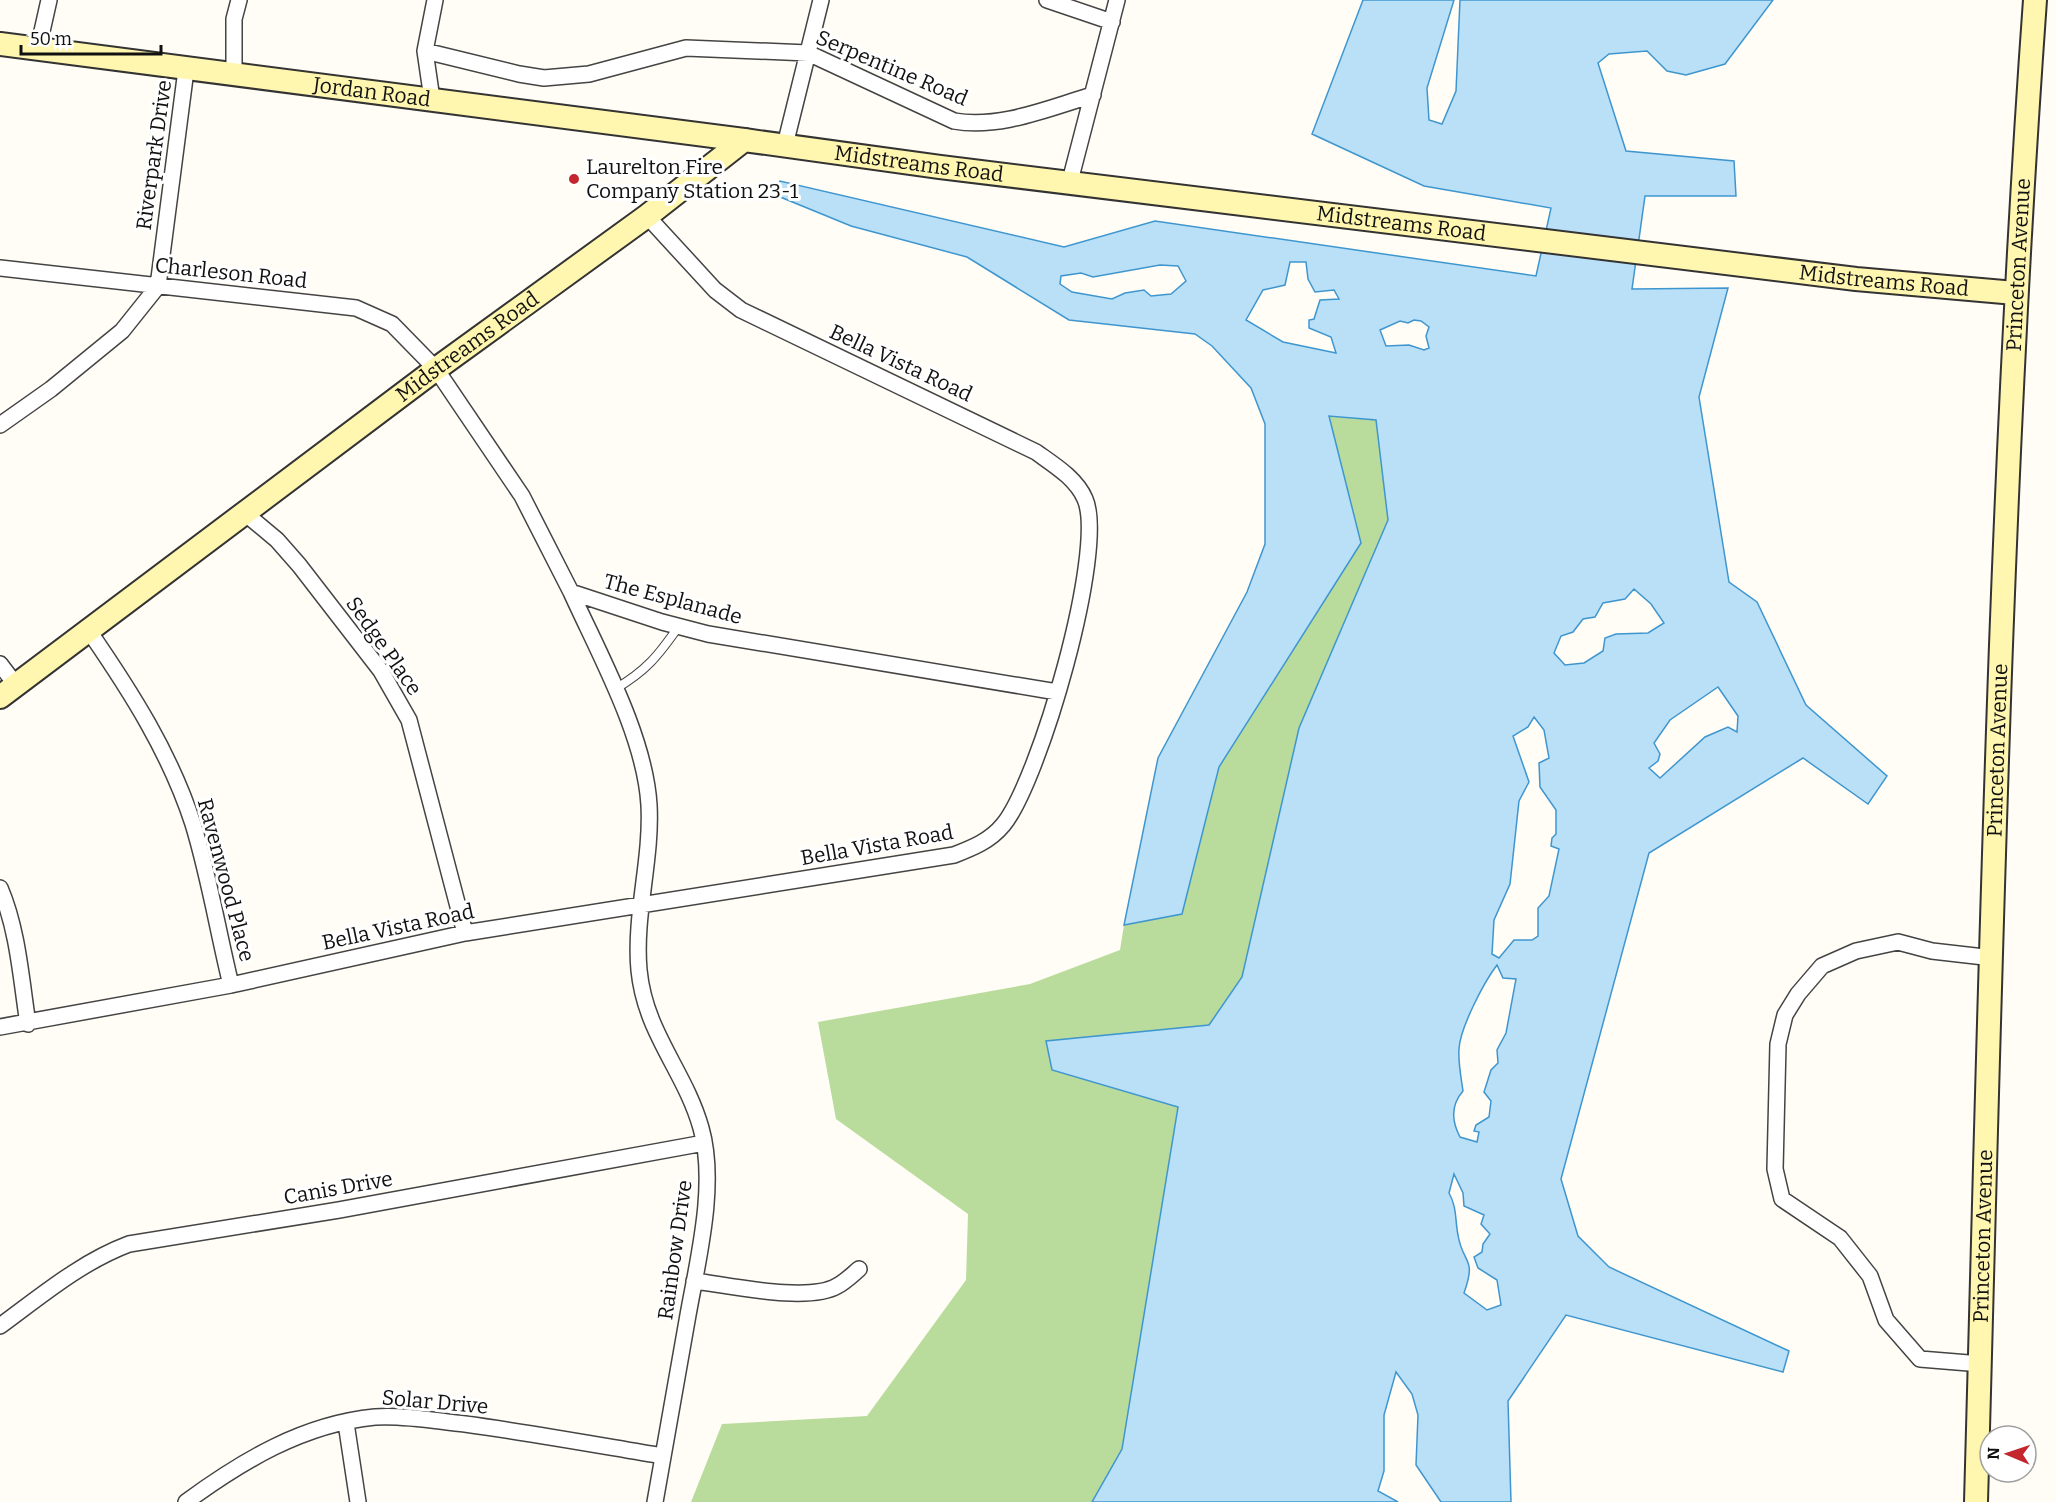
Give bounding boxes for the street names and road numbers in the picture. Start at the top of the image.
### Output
street label: Serpentine Road [812,24,972,112]
street label: Jordan Road [311,71,432,112]
street label: Riverpark Drive [131,78,177,232]
street label: Midstreams Road [833,140,1005,188]
street label: Princeton Avenue [2001,177,2036,352]
street label: Midstreams Road [1315,200,1487,247]
street label: Charleson Road [154,252,308,294]
street label: Midstreams Road [1797,259,1970,302]
street label: Midstreams Road [391,286,544,408]
street label: Bella Vista Road [825,319,977,407]
street label: The Esplanade [601,568,745,630]
street label: Sedge Place [340,592,428,700]
street label: Princeton Avenue [1981,663,2013,837]
street label: Ravenwood Place [192,796,260,964]
street label: Bella Vista Road [799,819,955,871]
street label: Bella Vista Road [320,898,476,956]
street label: Princeton Avenue [1968,1149,1998,1323]
street label: Canis Drive [282,1166,394,1210]
street label: Rainbow Drive [652,1178,698,1322]
street label: Solar Drive [381,1384,489,1420]

